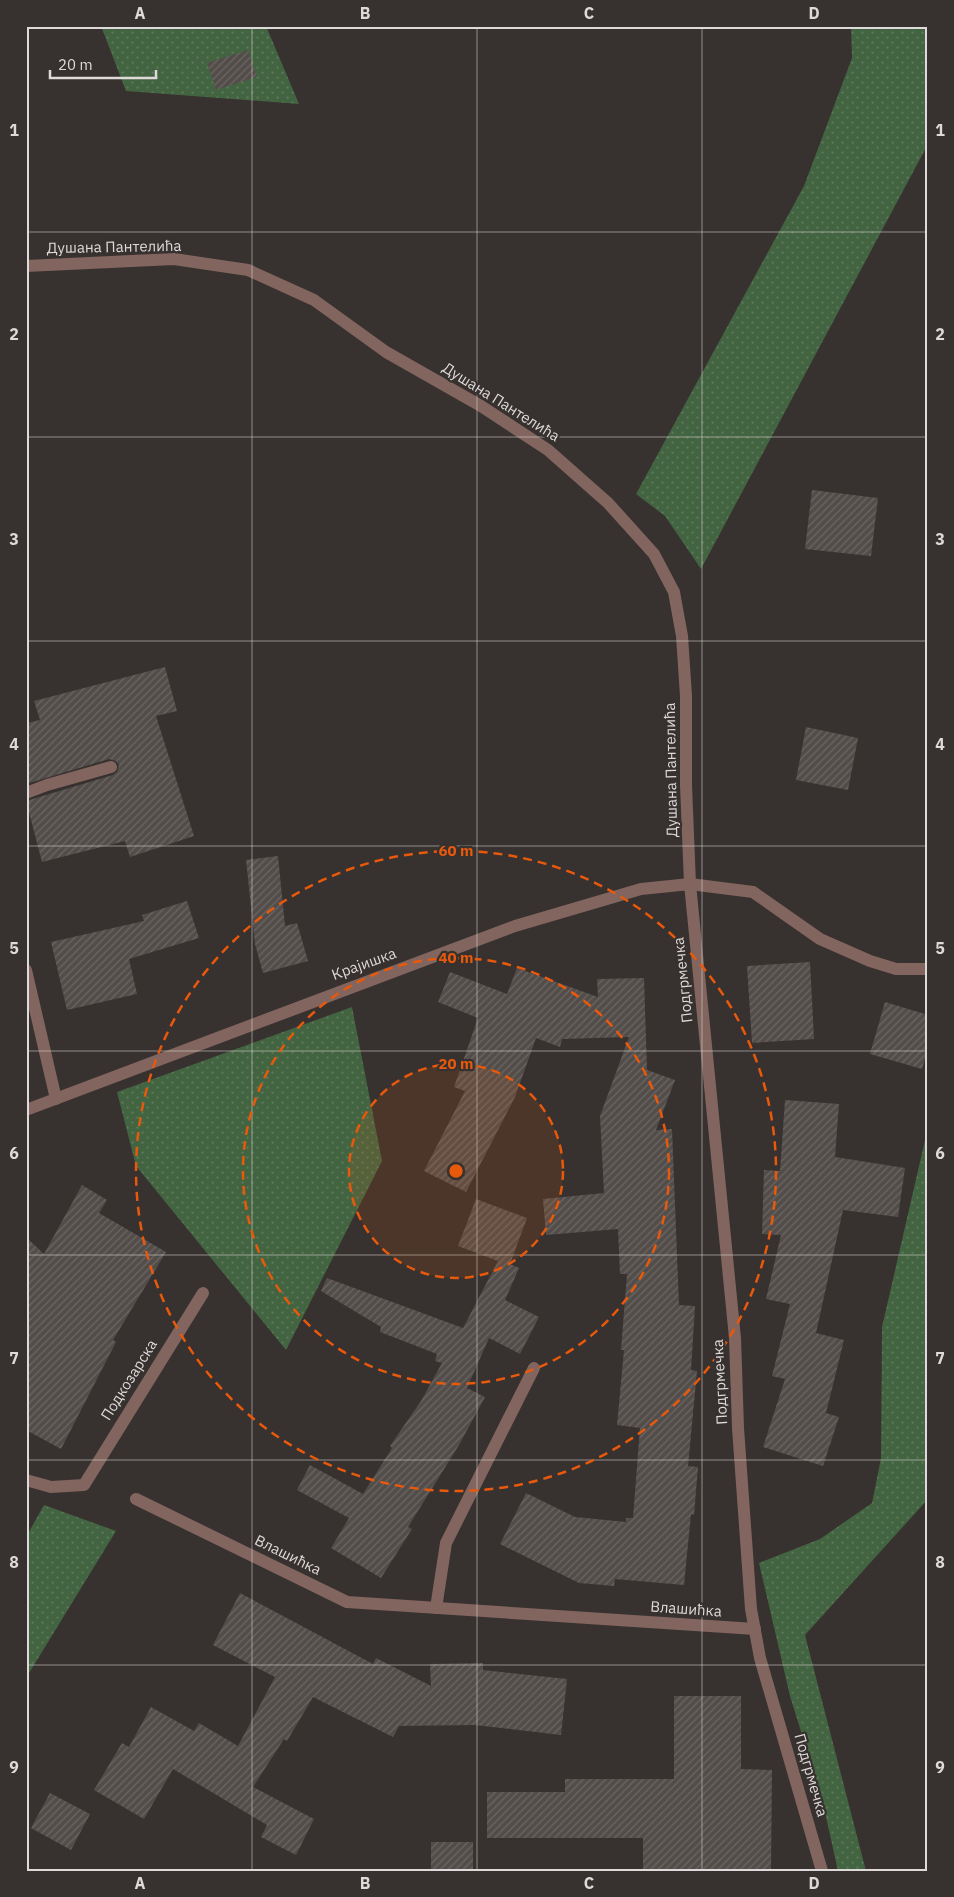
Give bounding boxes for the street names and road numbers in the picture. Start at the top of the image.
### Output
street label: Душана Пантелића [46,236,182,257]
street label: Душана Пантелића [439,358,563,445]
street label: Душана Пантелића [660,702,681,838]
street label: Подгрмечка [669,936,696,1024]
street label: Крајишка [329,943,399,984]
street label: Подкозарска [96,1336,161,1424]
street label: Подгрмечка [708,1339,731,1425]
street label: Влашићка [252,1530,325,1579]
street label: Влашићка [650,1597,722,1620]
street label: Подгрмечка [791,1731,832,1819]

